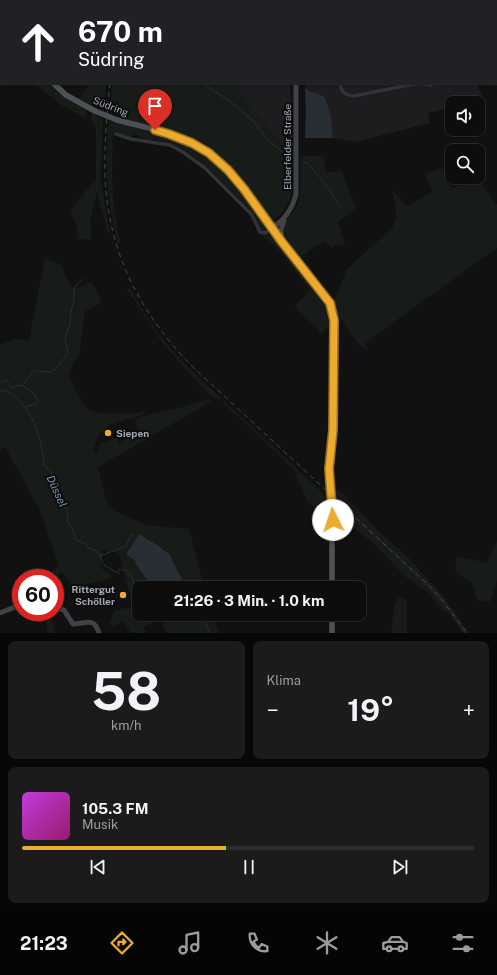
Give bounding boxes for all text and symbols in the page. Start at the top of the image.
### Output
text: 670 m [78,15,163,48]
icon: ahead [12,16,64,68]
text: Südring [78,49,145,70]
pin [138,89,172,130]
street label: Südring [92,94,130,118]
icon: arrive [144,95,166,117]
map controls [445,96,485,184]
button: sound [445,96,485,136]
street label: Elberfelder Straße [281,104,293,190]
button: search [445,144,485,184]
place label: Siepen [116,427,149,439]
marker: Siepen [103,428,113,438]
water label: Düssel [44,473,70,509]
position arrow [312,499,354,541]
speed limit sign: 60 [12,569,64,621]
place label: Rittergut Schöller [71,583,115,607]
marker: Rittergut Schöller [118,590,128,600]
text: 21:26 · 3 Min. · 1.0 km [174,592,324,609]
text: 58 [91,661,161,722]
text: Klima [267,673,301,688]
text: 19° [347,692,394,728]
text: − [267,697,279,723]
text: + [463,697,475,723]
text: km/h [111,718,142,733]
text: 105.3 FM [82,800,149,817]
text: Musik [82,817,118,832]
icon: previous [87,856,109,878]
icon: pause [238,856,260,878]
icon: next [389,856,411,878]
icon: directions [108,929,136,957]
icon: music [176,929,204,957]
icon: phone [244,929,272,957]
icon: climate [313,929,341,957]
icon: car [381,929,409,957]
icon: filters [449,929,477,957]
text: 21:23 [20,933,68,954]

